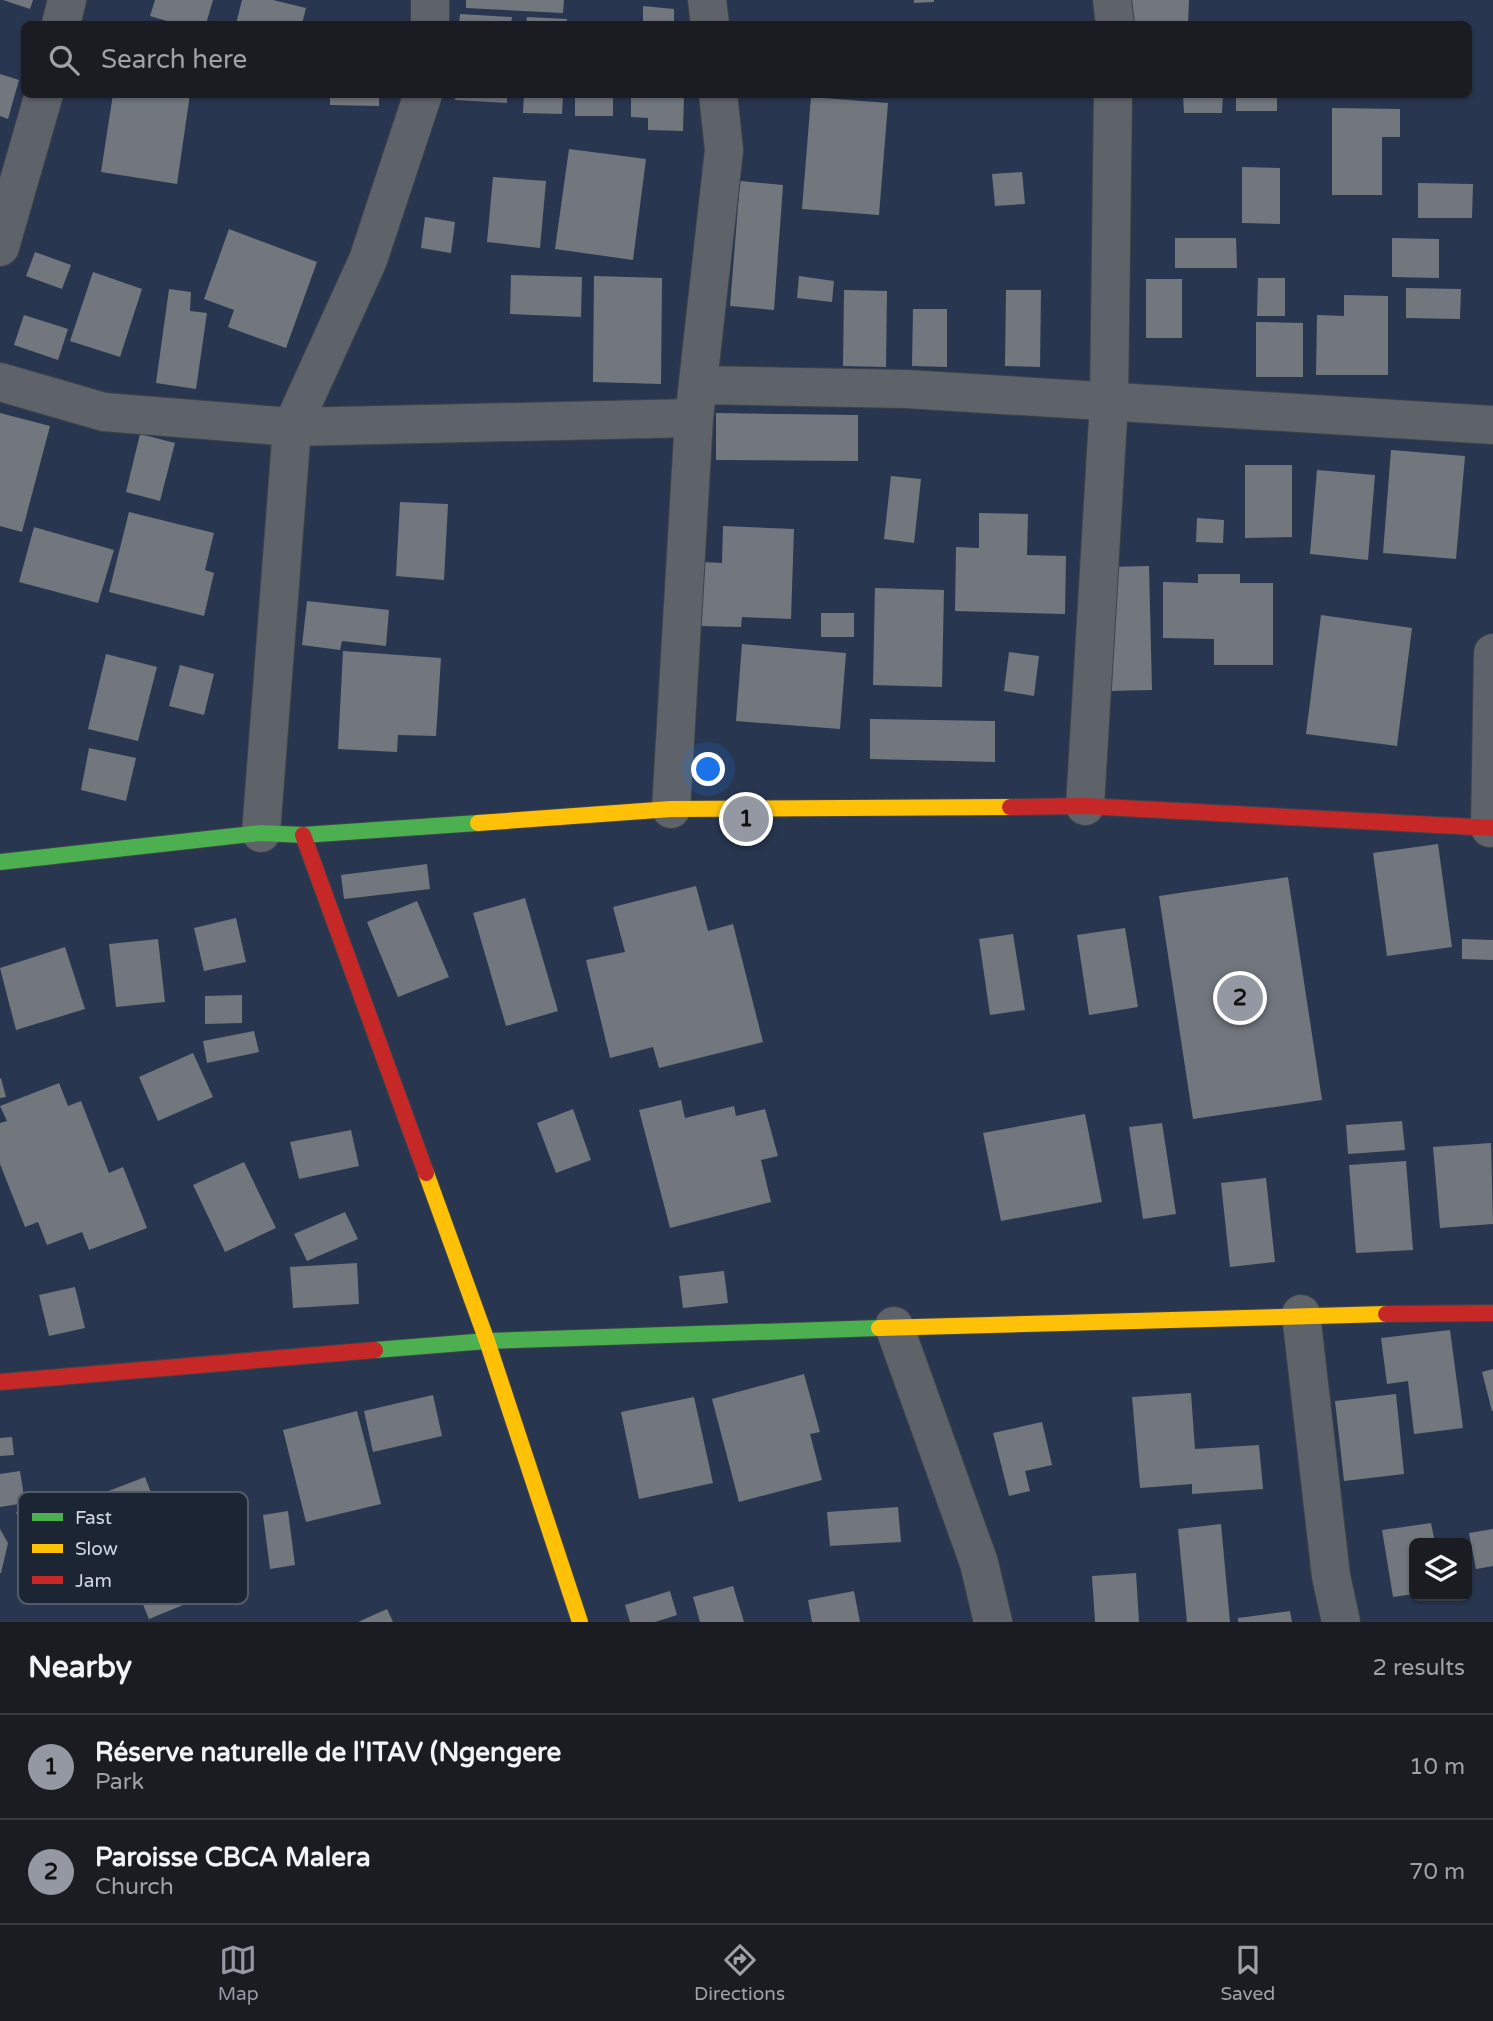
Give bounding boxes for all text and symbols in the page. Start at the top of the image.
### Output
search box [21,21,1472,98]
icon: search [45,41,83,79]
text: Search here [101,44,247,75]
your location [691,752,725,786]
pin: 1 [723,793,769,845]
pin: 2 [1217,972,1263,1024]
legend [18,1492,248,1604]
text: Fast [75,1507,112,1529]
text: Slow [75,1538,118,1560]
map controls [1409,1538,1472,1601]
button: layers [1409,1538,1472,1601]
text: Jam [75,1570,112,1592]
text: Nearby [28,1649,132,1686]
text: 2 results [1372,1654,1465,1682]
text: Réserve naturelle de l'ITAV (Ngengere [95,1737,561,1768]
text: 1 [44,1753,58,1781]
text: 10 m [1409,1753,1465,1781]
text: Park [95,1768,144,1796]
text: Paroisse CBCA Malera [95,1842,371,1873]
text: 2 [44,1858,58,1886]
text: 70 m [1409,1858,1465,1886]
text: Church [95,1873,174,1901]
tab: Map [218,1941,259,2005]
tab: Directions [694,1941,785,2005]
tab: Saved [1220,1941,1275,2005]

